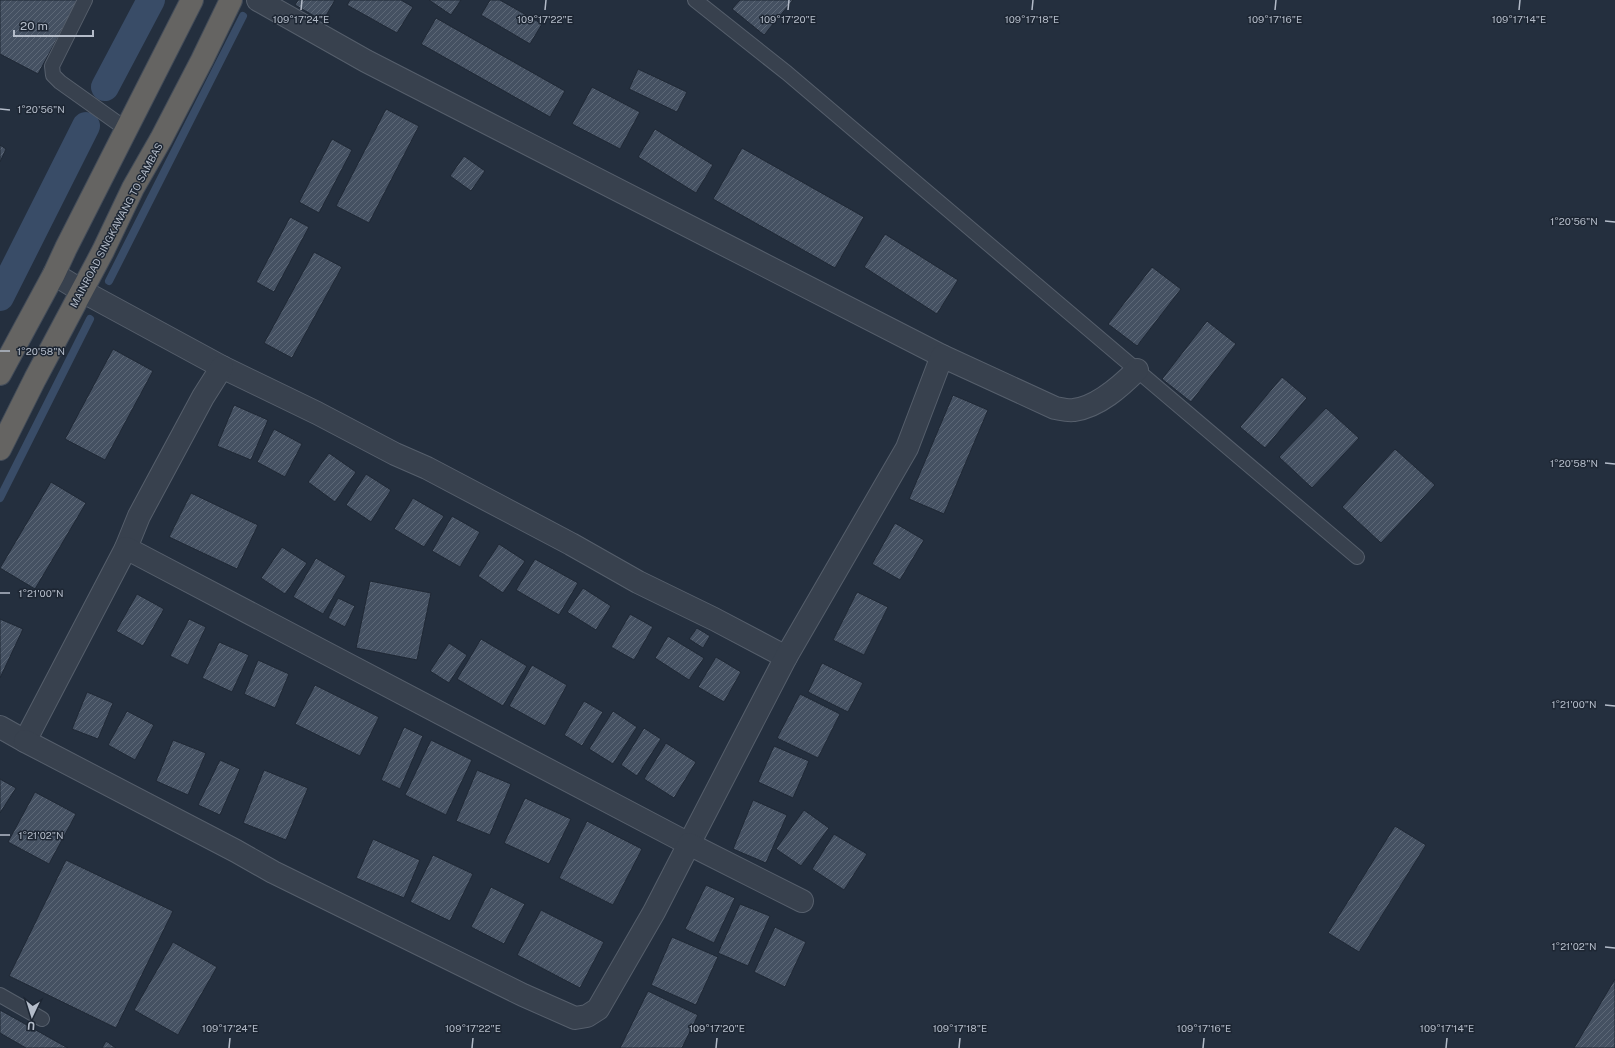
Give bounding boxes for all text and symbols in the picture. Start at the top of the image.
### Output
scale bar [14,12,93,38]
text: 109°17'24"E [273,13,329,25]
text: 109°17'22"E [517,13,573,25]
text: 109°17'20"E [760,13,816,25]
text: 109°17'18"E [1005,13,1059,25]
text: 109°17'16"E [1248,13,1302,25]
text: 109°17'14"E [1492,13,1546,25]
text: 20 m [20,19,48,33]
text: 1°20'56"N [17,103,65,115]
street label: MAINROAD SINGKAWANG TO SAMBAS [67,140,165,309]
text: 1°20'56"N [1550,215,1598,227]
text: 1°20'58"N [17,345,65,357]
text: 1°20'58"N [1550,457,1598,469]
text: 1°21'00"N [18,587,64,599]
text: 1°21'00"N [1551,698,1597,710]
text: 1°21'02"N [18,829,64,841]
text: 1°21'02"N [1551,940,1597,952]
north arrow [12,996,52,1036]
text: U [27,1020,36,1032]
text: 109°17'24"E [202,1022,258,1034]
text: 109°17'22"E [445,1022,501,1034]
text: 109°17'20"E [689,1022,745,1034]
text: 109°17'18"E [933,1022,987,1034]
text: 109°17'16"E [1177,1022,1231,1034]
text: 109°17'14"E [1420,1022,1474,1034]

